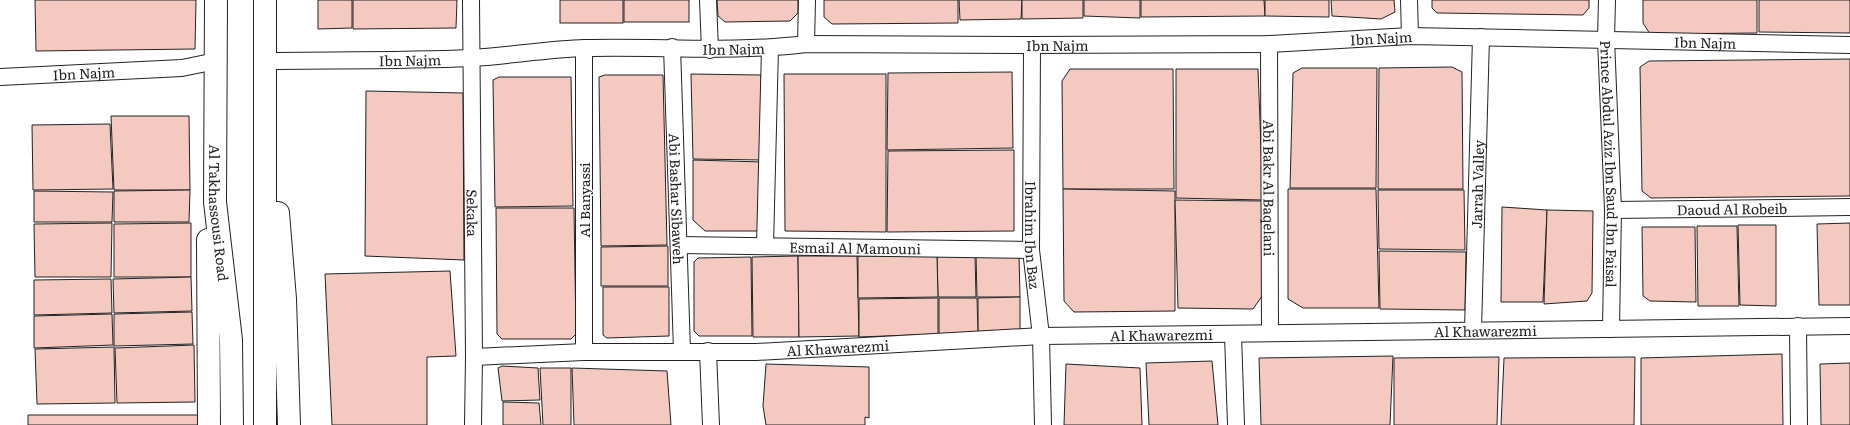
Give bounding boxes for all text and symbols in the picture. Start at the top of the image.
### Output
street label: Ibn Najm [1349,26,1413,49]
street label: Ibn Najm [1674,31,1737,53]
street label: Ibn Najm [1026,35,1089,55]
street label: Ibn Najm [702,38,766,59]
street label: Prince Abdul Aziz Ibn Saud Ibn Faisal [1596,40,1623,288]
street label: Ibn Najm [379,49,442,70]
street label: Ibn Najm [52,61,116,84]
street label: Abi Bakr Al Baqelani [1259,120,1280,257]
street label: Abi Bashar Sibaweh [665,133,689,265]
street label: Jarrah Valley [1466,138,1488,229]
street label: Al Takhassousi Road [205,144,234,283]
street label: Al Banyassi [574,162,594,238]
street label: Ibrahim Ibn Baz [1021,181,1045,290]
street label: Sekaka [463,189,483,237]
street label: Daoud Al Robeib [1677,198,1787,219]
street label: Esmail Al Mamouni [789,237,921,258]
street label: Al Khawarezmi [1434,320,1537,341]
street label: Al Khawarezmi [1110,324,1213,345]
street label: Al Khawarezmi [786,335,890,360]

